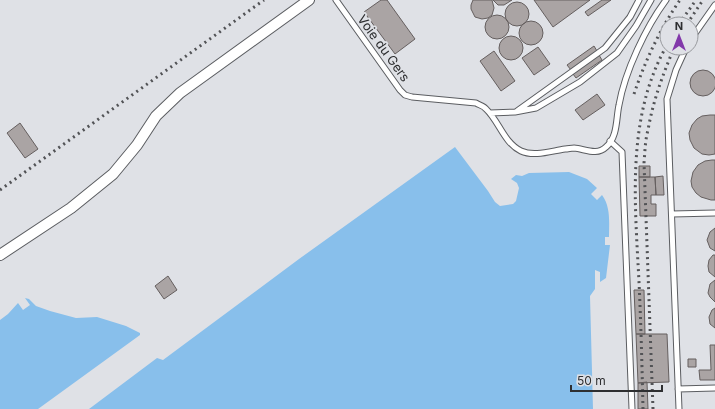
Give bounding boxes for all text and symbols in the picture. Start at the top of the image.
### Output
street label: Voie du Gers [354,11,414,85]
north arrow [659,16,699,56]
text: N [675,19,683,33]
scale bar [571,367,662,393]
text: 50 m [577,373,606,388]

